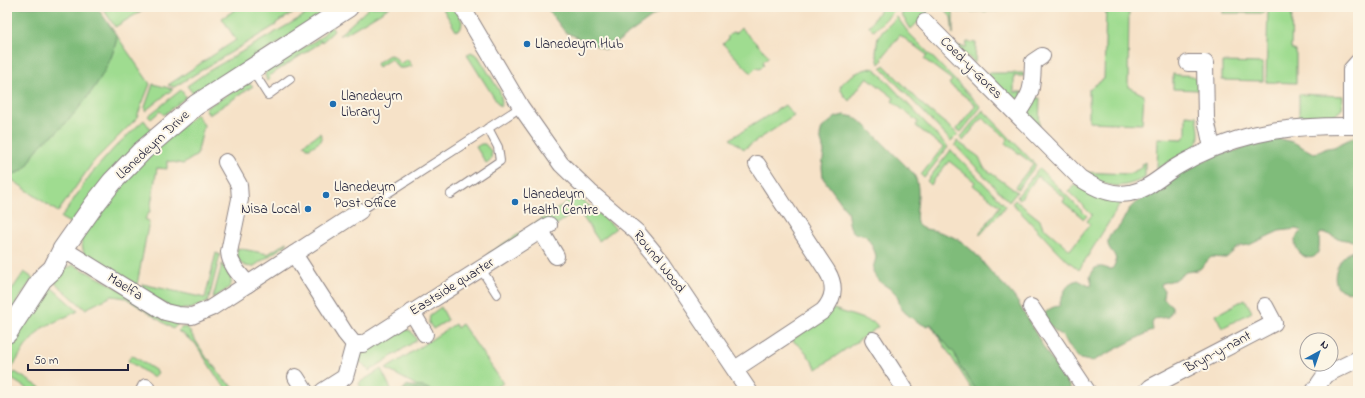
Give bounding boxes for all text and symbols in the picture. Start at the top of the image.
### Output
street label: Coed-y-Gores [934,32,1007,105]
place label: Llanedeyrn Hub [535,34,624,56]
marker: Llanedeyrn Hub [522,39,532,49]
place label: Llanedeyrn Library [341,86,403,124]
marker: Llanedeyrn Library [328,99,338,109]
street label: Llanedeyrn Drive [111,105,196,186]
place label: Llanedeyrn Post Office [334,177,397,214]
place label: Llanedeyrn Health Centre [523,184,599,221]
marker: Llanedeyrn Post Office [321,190,331,200]
marker: Llanedeyrn Health Centre [510,197,520,207]
place label: Nisa Local [241,199,300,220]
marker: Nisa Local [303,204,313,214]
street label: Round Wood [628,226,690,298]
street label: Eastside quarter [406,252,499,321]
street label: Maelfa [103,268,147,306]
street label: Bryn-y-nant [1180,326,1256,380]
north arrow [1299,332,1339,372]
text: N [1317,337,1333,354]
scale bar [28,346,128,372]
text: 50 m [34,352,58,370]

